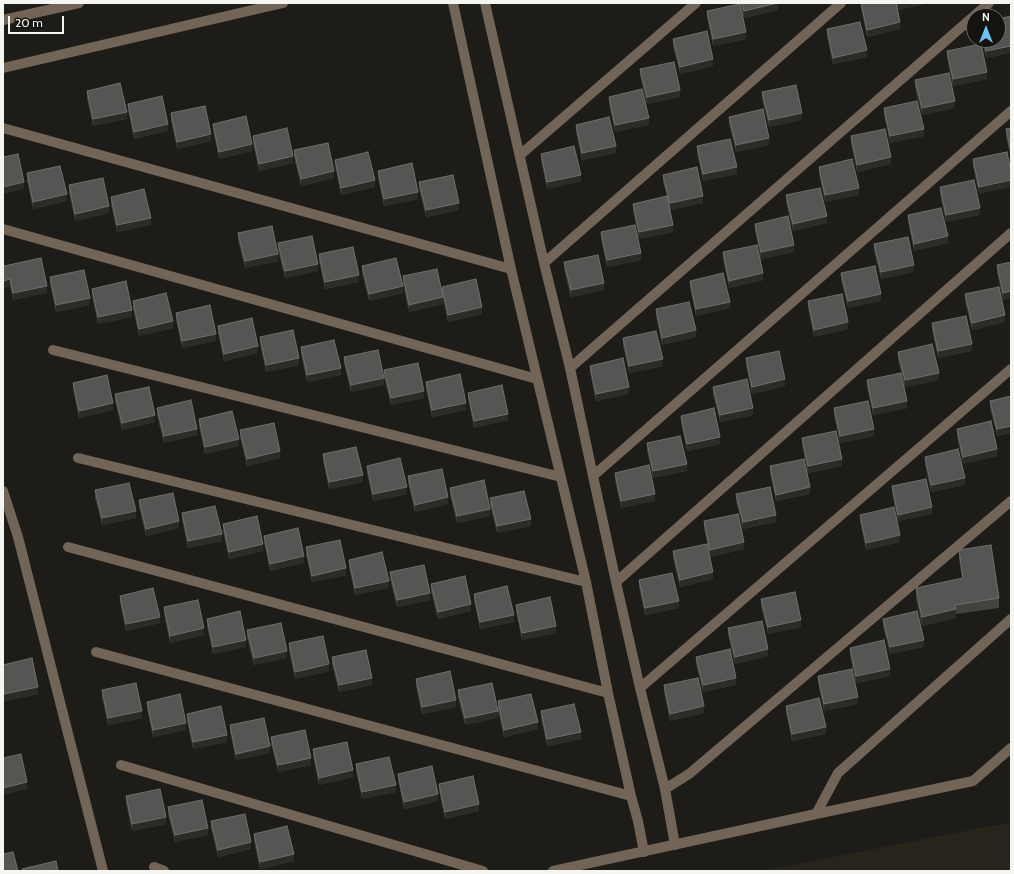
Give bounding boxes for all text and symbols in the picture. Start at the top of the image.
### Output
scale bar [10,8,66,34]
north arrow [966,8,1006,48]
text: N [982,10,990,24]
text: 20 m [15,15,43,30]

